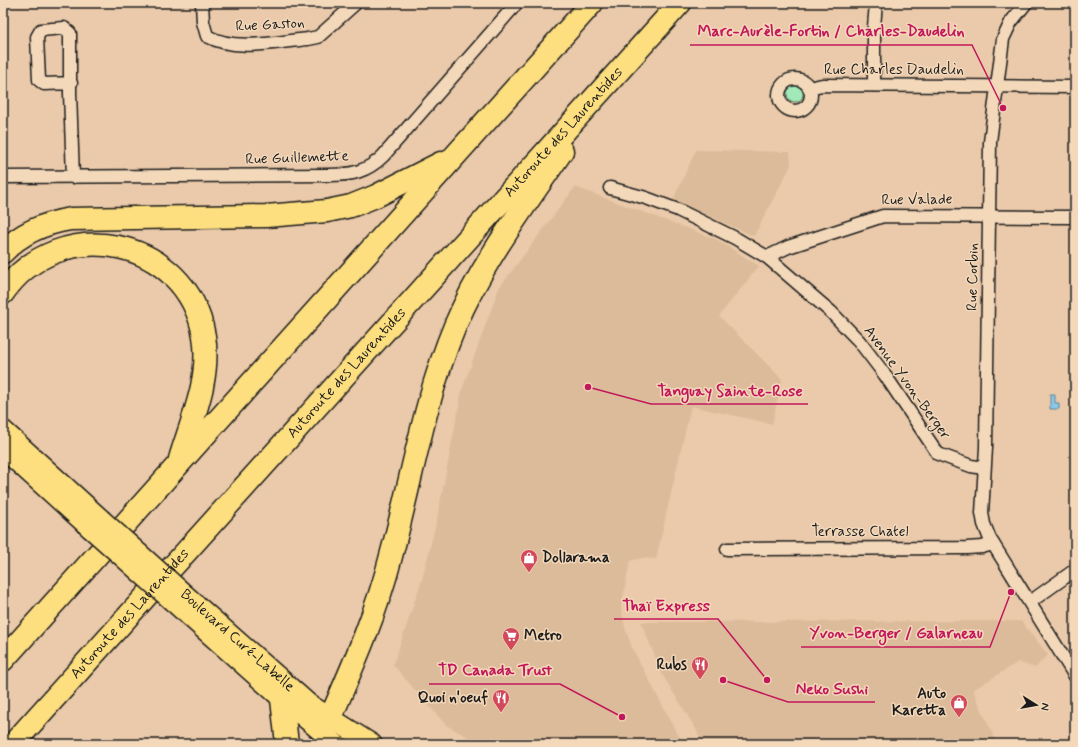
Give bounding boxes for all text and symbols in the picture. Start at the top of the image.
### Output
street label: Rue Gaston [235,13,305,37]
callout: Marc-Aurèle-Fortin / Charles-Daudelin [690,17,972,45]
text: Marc-Aurèle-Fortin / Charles-Daudelin [697,21,965,42]
street label: Rue Charles Daudelin [824,60,964,80]
street label: Autoroute des Laurentides [500,63,628,202]
street label: Rue Guillemette [245,146,349,170]
street label: Rue Valade [881,189,953,211]
street label: Rue Corbin [962,243,984,311]
street label: Autoroute des Laurentides [283,303,411,443]
street label: Avenue Yvon-Berger [858,322,955,445]
callout: Tanguay Sainte-Rose [651,376,808,404]
text: Tanguay Sainte-Rose [657,381,803,404]
street label: Terrasse Chatel [811,522,909,542]
street label: Autoroute des Laurentides [66,544,194,683]
shop icon: Dollarama [519,548,539,573]
place label: Dollarama [542,548,610,568]
street label: Boulevard Curé-Labelle [176,585,299,697]
callout: Thaï Express [614,591,718,619]
text: Thaï Express [622,596,710,617]
callout: Yvon-Berger / Galarneau [801,619,990,647]
text: Yvon-Berger / Galarneau [809,623,983,646]
supermarket icon: Metro [501,626,521,651]
place label: Metro [524,626,562,646]
place label: Rubs [656,655,687,675]
restaurant icon: Rubs [690,655,710,680]
callout: TD Canada Trust [429,656,560,684]
text: TD Canada Trust [438,660,553,681]
callout: Neko Sushi [788,674,875,702]
text: Neko Sushi [796,679,869,700]
place label: Auto Karetta [892,684,946,721]
north arrow [1016,685,1056,725]
place label: Quoi n'oeuf [418,688,489,708]
restaurant icon: Quoi n'oeuf [491,688,511,713]
shop icon: Auto Karetta [949,693,969,718]
text: N [1037,702,1052,712]

